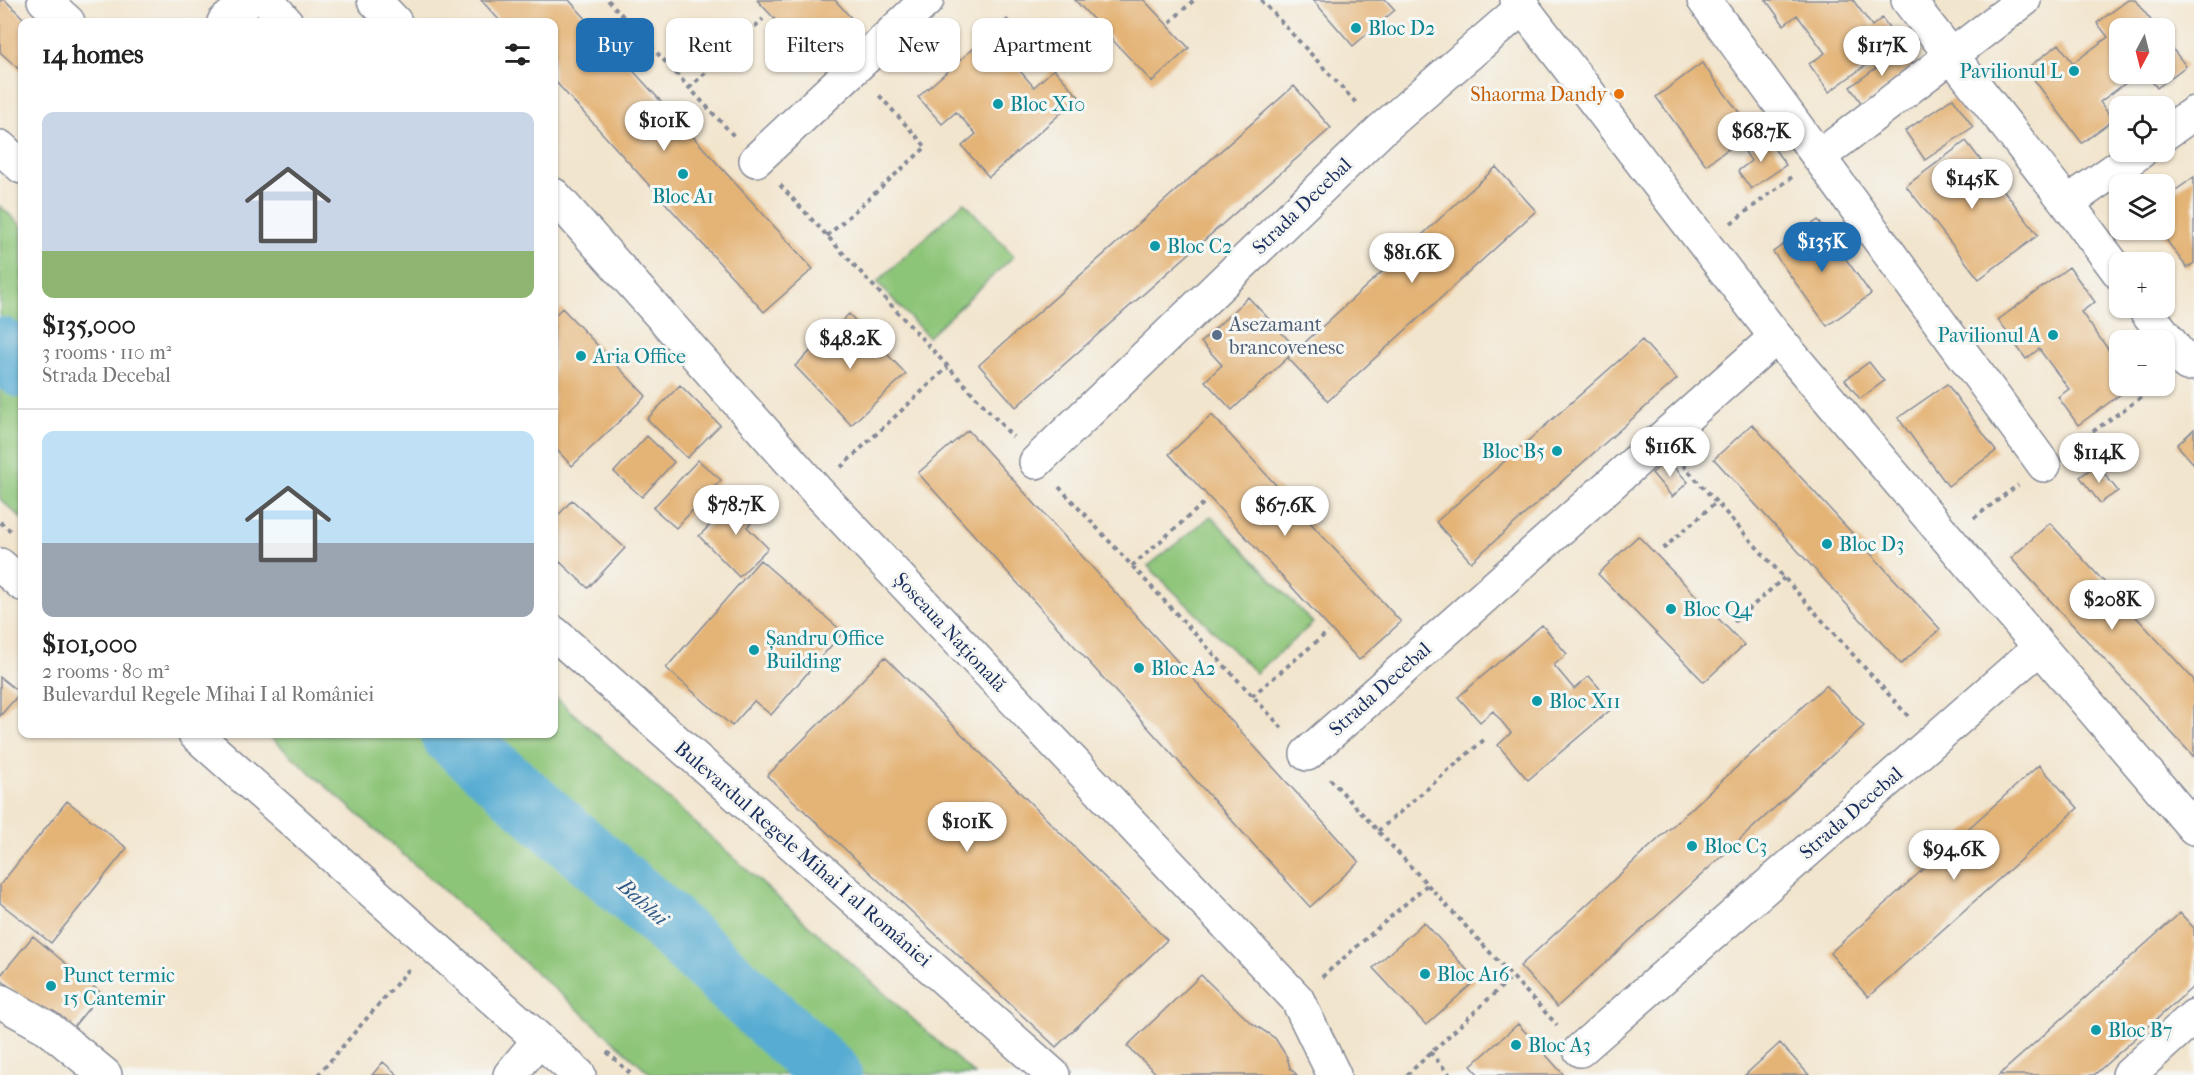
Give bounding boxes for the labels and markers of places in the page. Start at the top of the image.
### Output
place label: Bloc D2 [1368,17,1435,40]
marker: Bloc D2 [1349,21,1363,35]
pin: $117K [1840,26,1924,77]
place label: Pavilionul L [1959,60,2062,83]
marker: Pavilionul L [2067,64,2081,78]
place label: Shaorma Dandy [1470,83,1608,106]
marker: Shaorma Dandy [1612,87,1626,101]
place label: Bloc X10 [1010,93,1085,116]
marker: Bloc X10 [991,97,1005,111]
pin: $101K [622,101,706,152]
pin: $68.7K [1712,112,1810,163]
pin: $145K [1930,159,2014,210]
marker: Bloc A1 [676,167,690,181]
place label: Bloc A1 [652,185,714,208]
pin: $135K [1780,222,1864,273]
pin: $81.6K [1363,233,1461,284]
place label: Bloc C2 [1167,235,1232,258]
marker: Bloc C2 [1148,239,1162,253]
place label: Asezamant brancovenesc [1228,313,1344,359]
pin: $48.2K [801,319,899,370]
place label: Pavilionul A [1937,324,2042,347]
marker: Asezamant brancovenesc [1210,328,1224,342]
marker: Pavilionul A [2046,328,2060,342]
place label: Aria Office [592,345,686,368]
marker: Aria Office [574,349,588,363]
pin: $116K [1628,427,1712,478]
pin: $114K [2057,433,2141,484]
place label: Bloc B5 [1482,440,1545,463]
marker: Bloc B5 [1550,444,1564,458]
pin: $78.7K [687,485,785,536]
pin: $67.6K [1236,486,1334,537]
place label: Bloc D3 [1839,533,1904,556]
marker: Bloc D3 [1820,537,1834,551]
pin: $208K [2070,580,2154,631]
place label: Bloc Q4 [1683,598,1753,621]
marker: Bloc Q4 [1664,602,1678,616]
place label: Șandru Office Building [766,627,884,673]
marker: Șandru Office Building [747,643,761,657]
place label: Bloc A2 [1151,657,1216,680]
marker: Bloc A2 [1132,661,1146,675]
place label: Bloc X11 [1549,690,1621,713]
marker: Bloc X11 [1530,694,1544,708]
pin: $101K [925,802,1009,853]
pin: $94.6K [1905,830,2003,881]
place label: Bloc C3 [1704,835,1767,858]
marker: Bloc C3 [1685,839,1699,853]
place label: Bloc A16 [1437,963,1510,986]
place label: Punct termic 15 Cantemir [63,964,175,1010]
marker: Bloc A16 [1418,967,1432,981]
marker: Punct termic 15 Cantemir [44,979,58,993]
place label: Bloc B7 [2108,1019,2173,1042]
marker: Bloc B7 [2089,1023,2103,1037]
place label: Bloc A3 [1528,1034,1591,1057]
marker: Bloc A3 [1509,1038,1523,1052]

